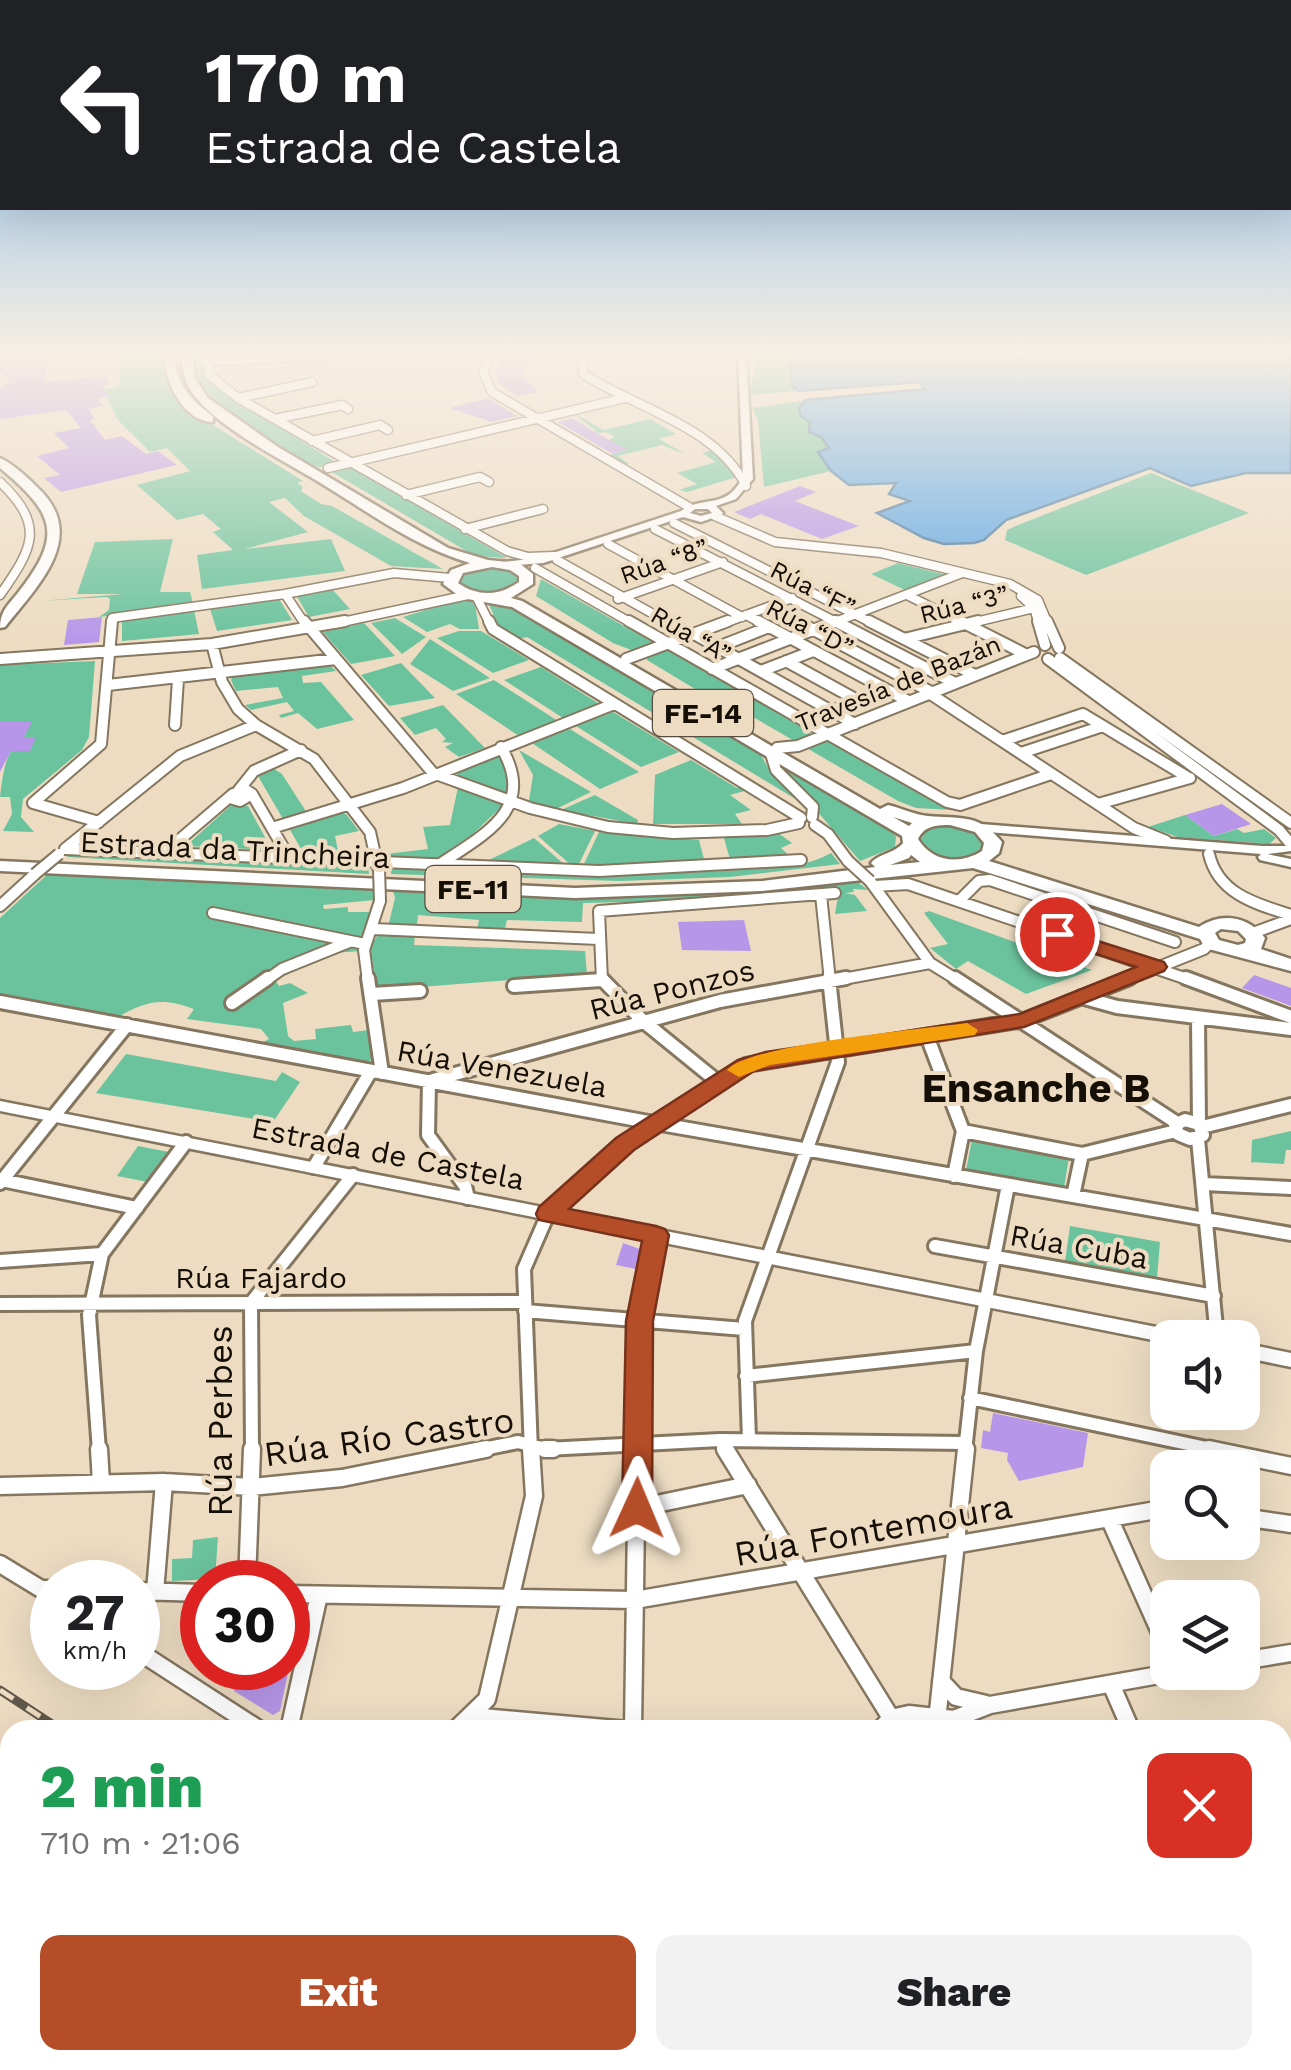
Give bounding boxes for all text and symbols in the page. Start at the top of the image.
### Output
text: 170 m [205,37,407,119]
icon: left [40,40,170,170]
text: Estrada de Castela [205,121,621,174]
street label: Rúa “8” [616,533,712,590]
street label: Rúa “F” [766,555,860,622]
street label: Rúa “3” [917,579,1012,630]
street label: Rúa “D” [762,593,858,662]
street label: Rúa “A” [646,600,736,669]
street label: Travesía de Bazán [792,629,1005,738]
road number: FE-14 [653,690,753,736]
street label: Estrada da Trincheira [79,824,391,875]
road number: FE-11 [426,866,520,912]
pin [1015,892,1100,977]
icon: arrive [1030,907,1085,962]
street label: Rúa Ponzos [586,952,758,1027]
street label: Rúa Venezuela [394,1033,610,1104]
district label: Ensanche B [922,1065,1150,1112]
street label: Estrada de Castela [249,1110,528,1197]
street label: Rúa Cuba [1007,1217,1151,1276]
street label: Rúa Fajardo [175,1260,347,1295]
map controls [1150,1320,1260,1690]
button: sound [1150,1320,1260,1430]
street label: Rúa Perbes [199,1325,241,1517]
street label: Rúa Río Castro [261,1399,517,1475]
button: search [1150,1450,1260,1560]
position arrow [585,1456,689,1560]
street label: Rúa Fontemoura [731,1485,1015,1575]
speed limit sign: 30 [180,1560,310,1690]
button: layers [1150,1580,1260,1690]
text: 27 [65,1583,125,1642]
text: km/h [63,1636,127,1665]
text: 2 min [40,1751,204,1822]
button: close [1147,1753,1252,1858]
text: 710 m · 21:06 [40,1824,241,1862]
button: Exit [40,1935,636,2050]
button: Share [656,1935,1252,2050]

